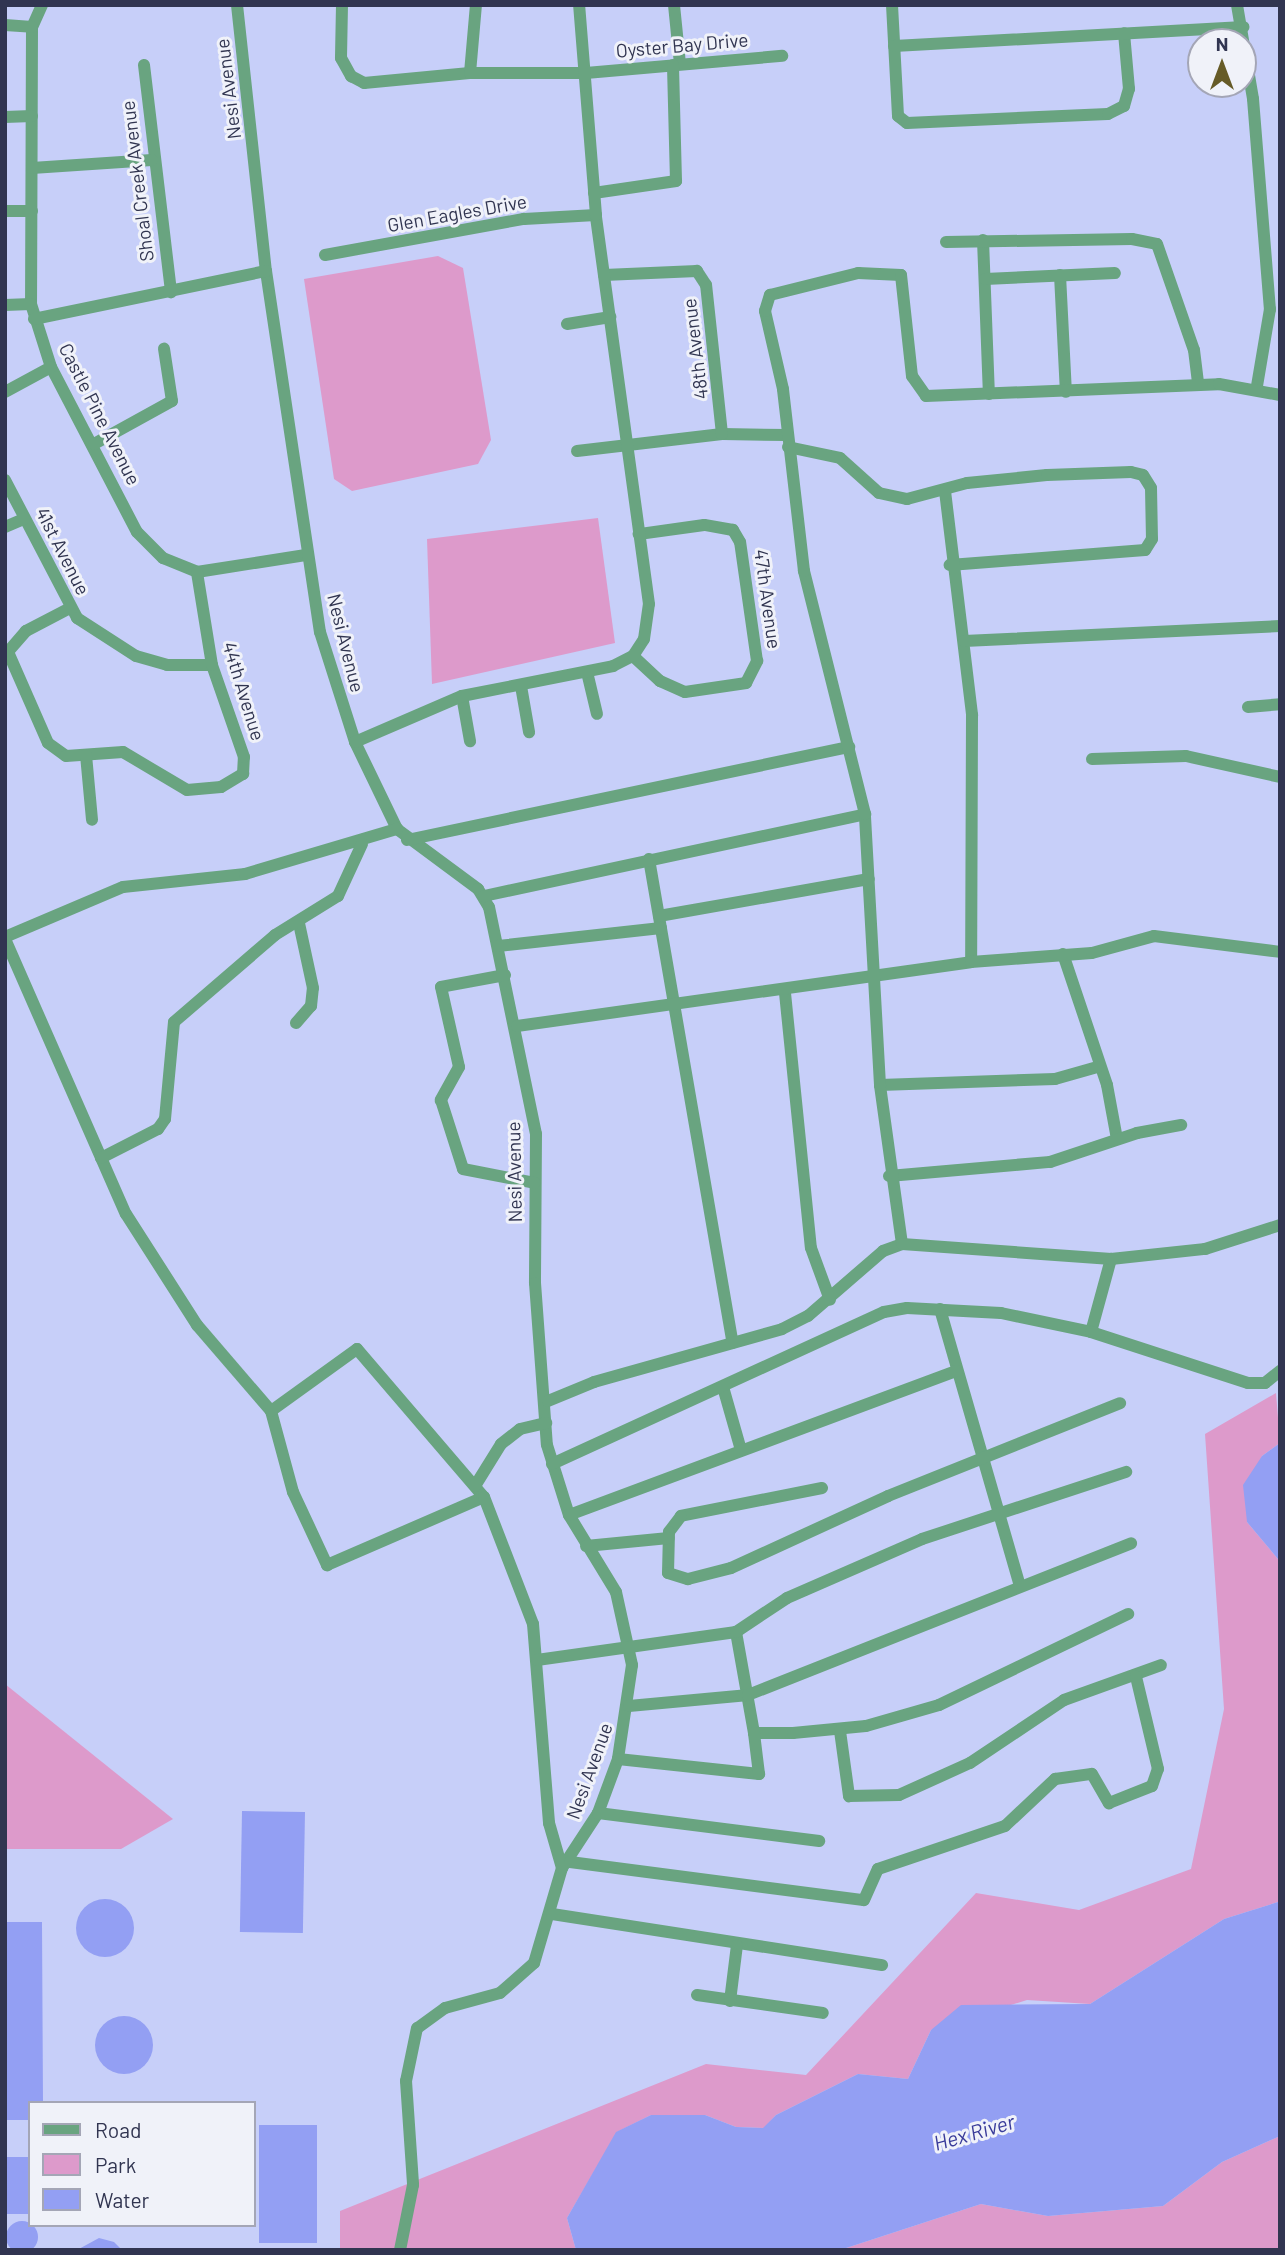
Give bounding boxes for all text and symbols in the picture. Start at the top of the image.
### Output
street label: Oyster Bay Drive [615,28,749,62]
north arrow [1187,28,1257,98]
text: N [1216,32,1228,55]
street label: Nesi Avenue [211,38,245,140]
street label: Shoal Creek Avenue [116,99,158,263]
street label: Glen Eagles Drive [386,190,528,236]
street label: 48th Avenue [677,297,713,401]
street label: Castle Pine Avenue [54,339,146,489]
street label: 41st Avenue [31,503,95,599]
street label: 47th Avenue [750,548,786,650]
street label: Nesi Avenue [323,591,369,695]
street label: 44th Avenue [218,639,270,743]
street label: Nesi Avenue [502,1121,526,1223]
street label: Nesi Avenue [561,1720,617,1822]
legend [28,2101,256,2227]
water label: Hex River [931,2108,1017,2156]
text: Road [95,2117,141,2142]
text: Park [95,2152,136,2177]
text: Water [95,2187,149,2212]

